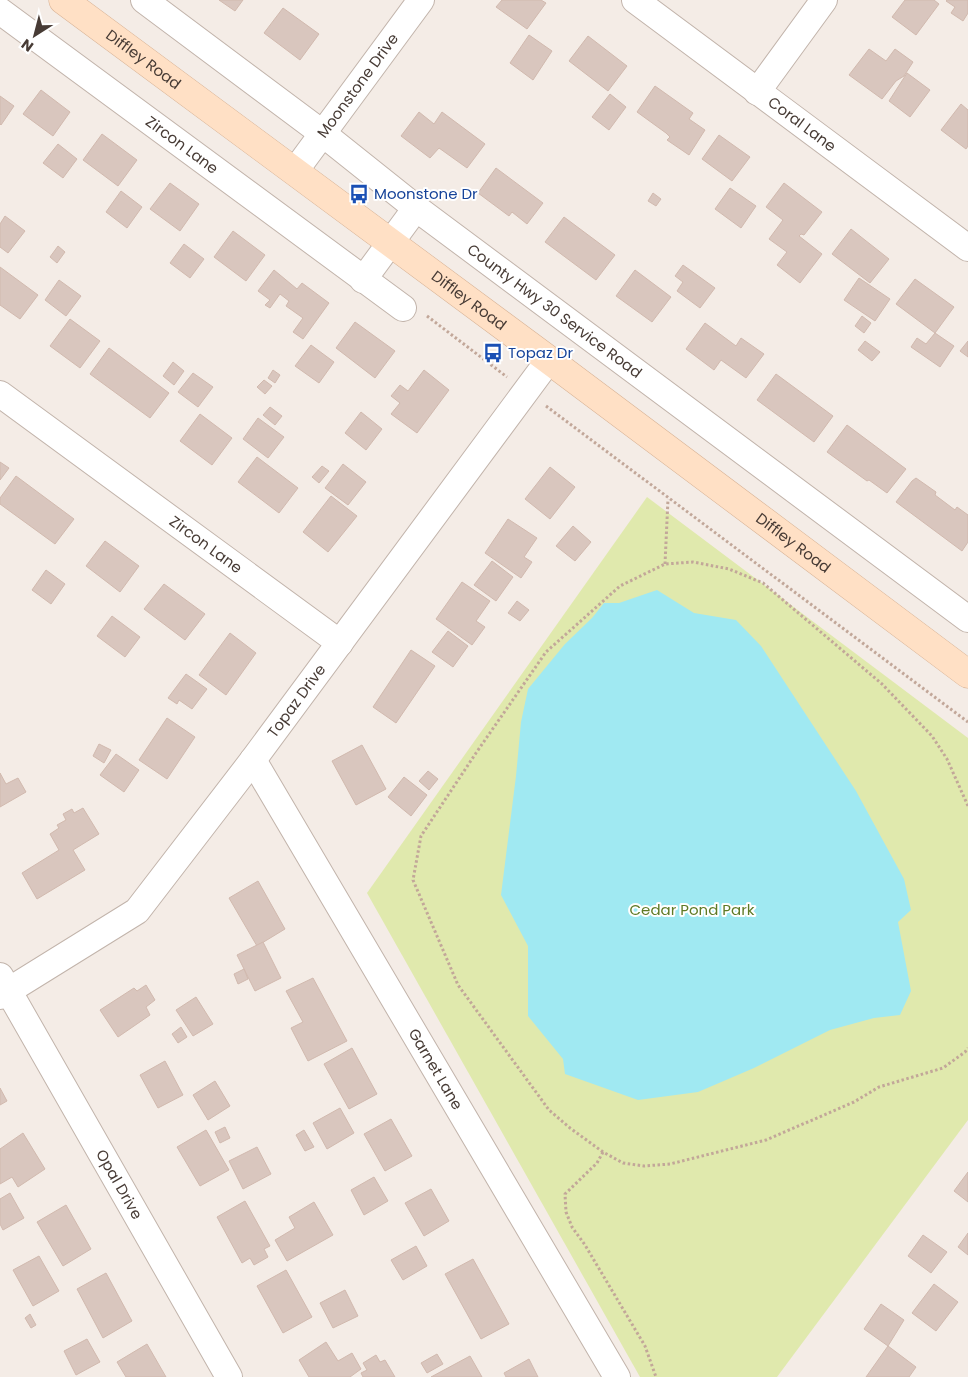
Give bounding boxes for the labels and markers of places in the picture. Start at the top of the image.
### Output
bus stop icon: Moonstone Dr [348,183,370,205]
place label: Moonstone Dr [374,183,478,204]
bus stop icon: Topaz Dr [482,342,504,364]
place label: Topaz Dr [508,342,573,363]

